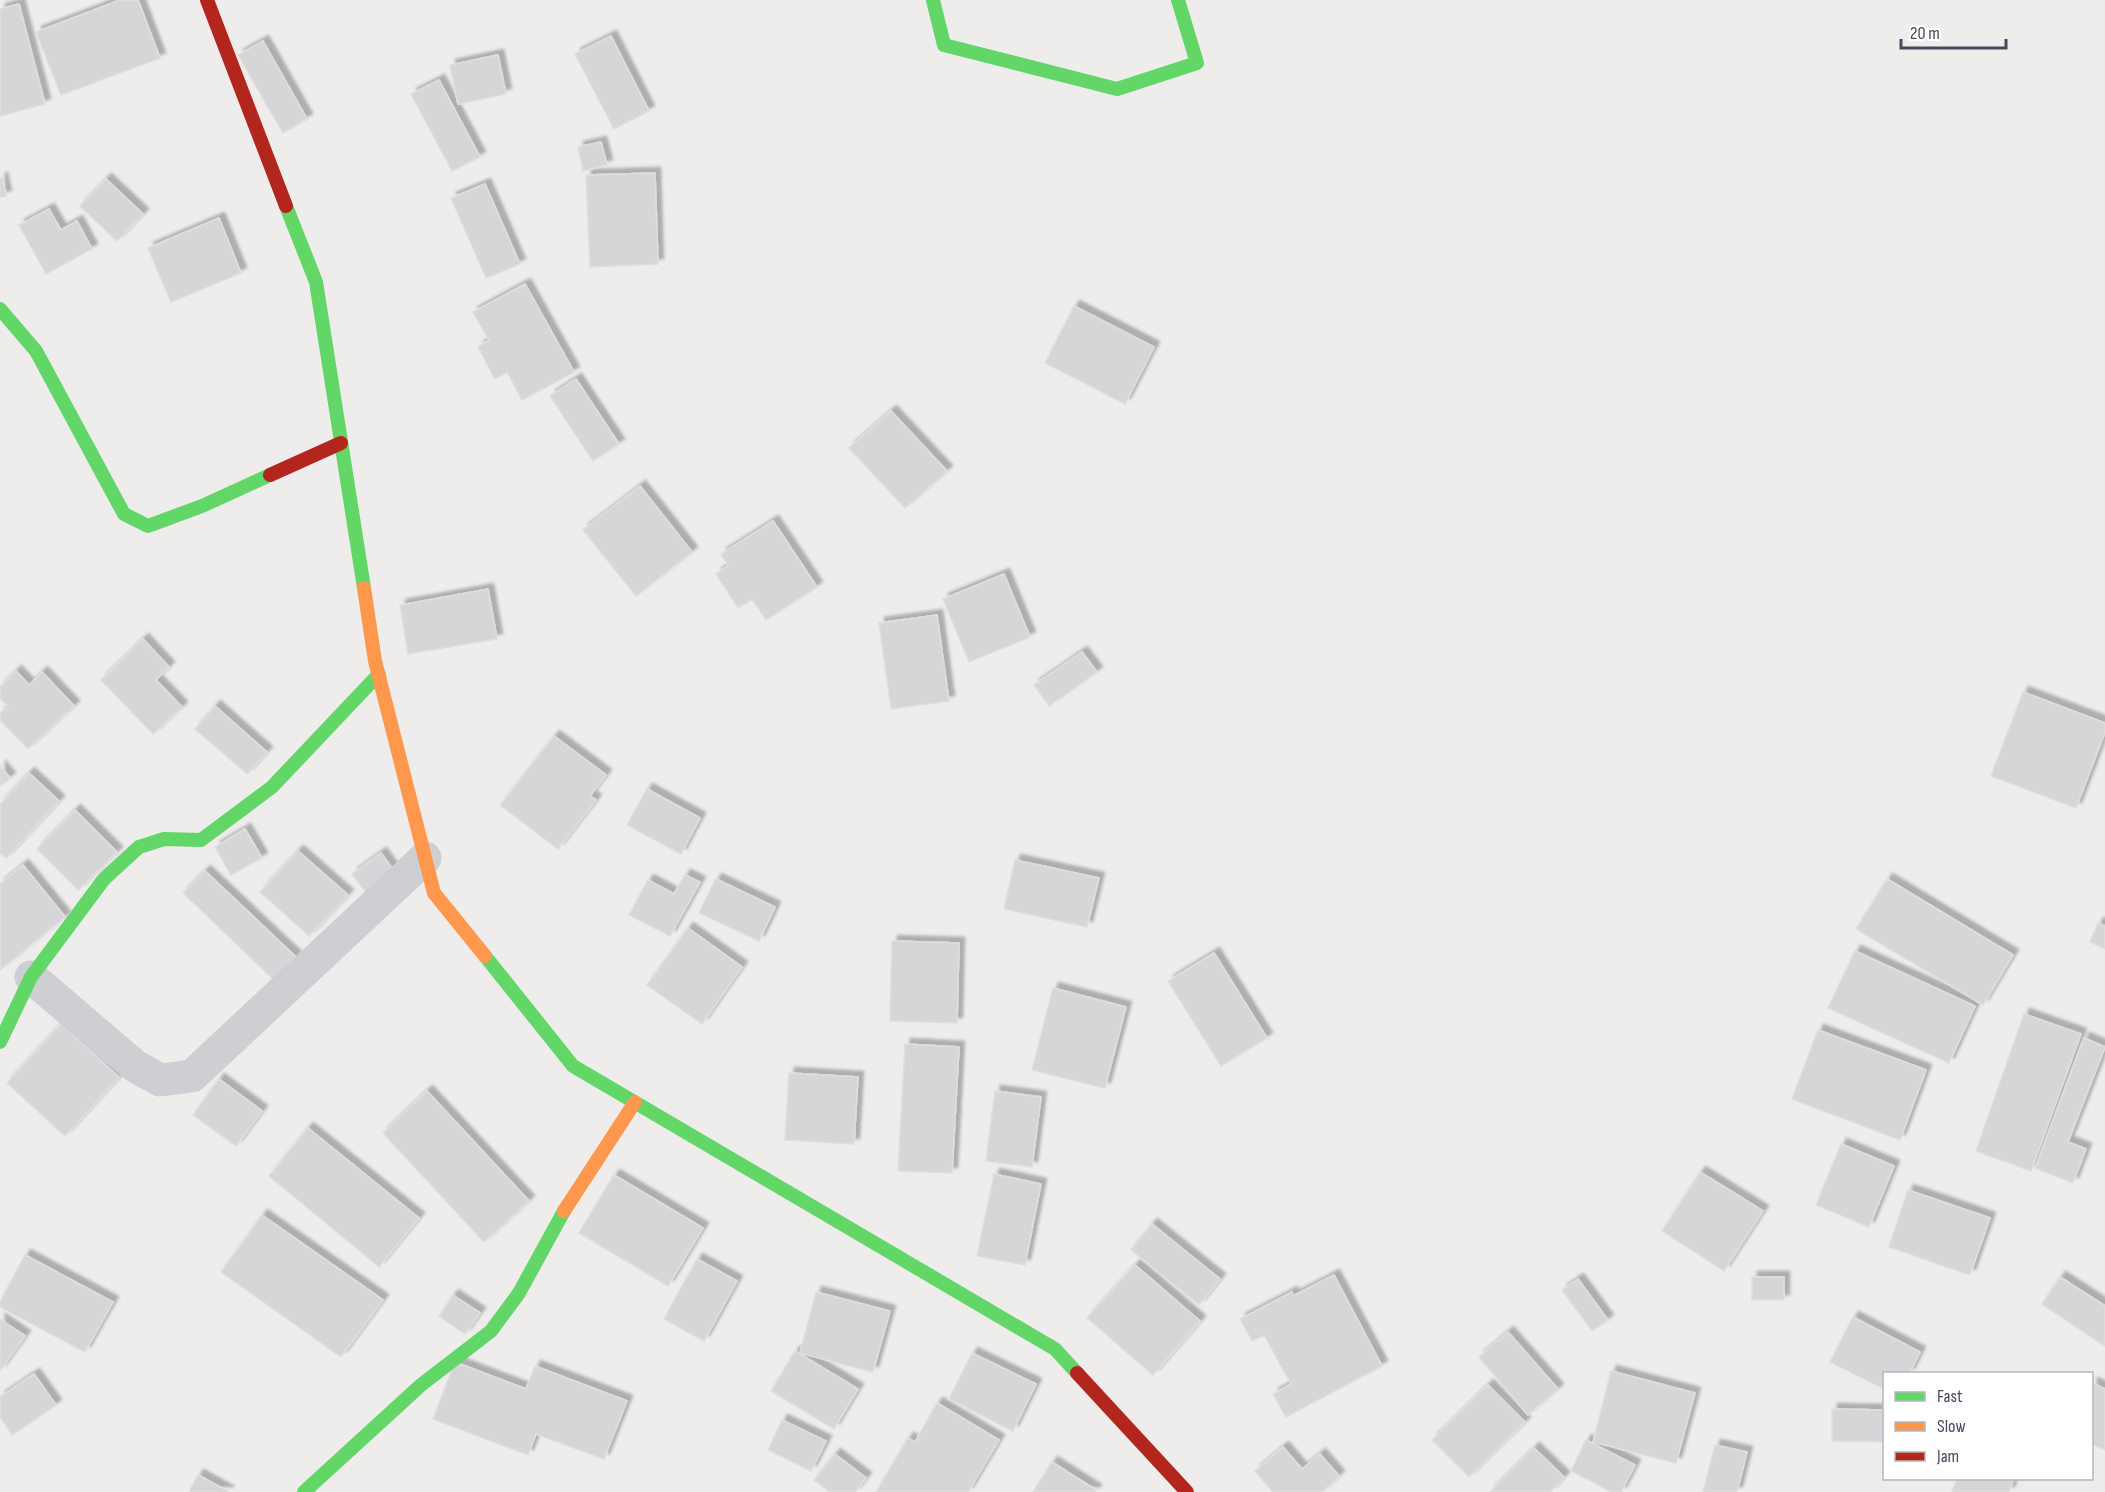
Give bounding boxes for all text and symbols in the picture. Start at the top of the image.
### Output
scale bar [1901,12,2006,50]
text: 20 m [1910,23,1940,44]
legend [1883,1372,2093,1480]
text: Fast [1937,1386,1963,1407]
text: Slow [1937,1416,1966,1437]
text: Jam [1936,1446,1959,1467]

